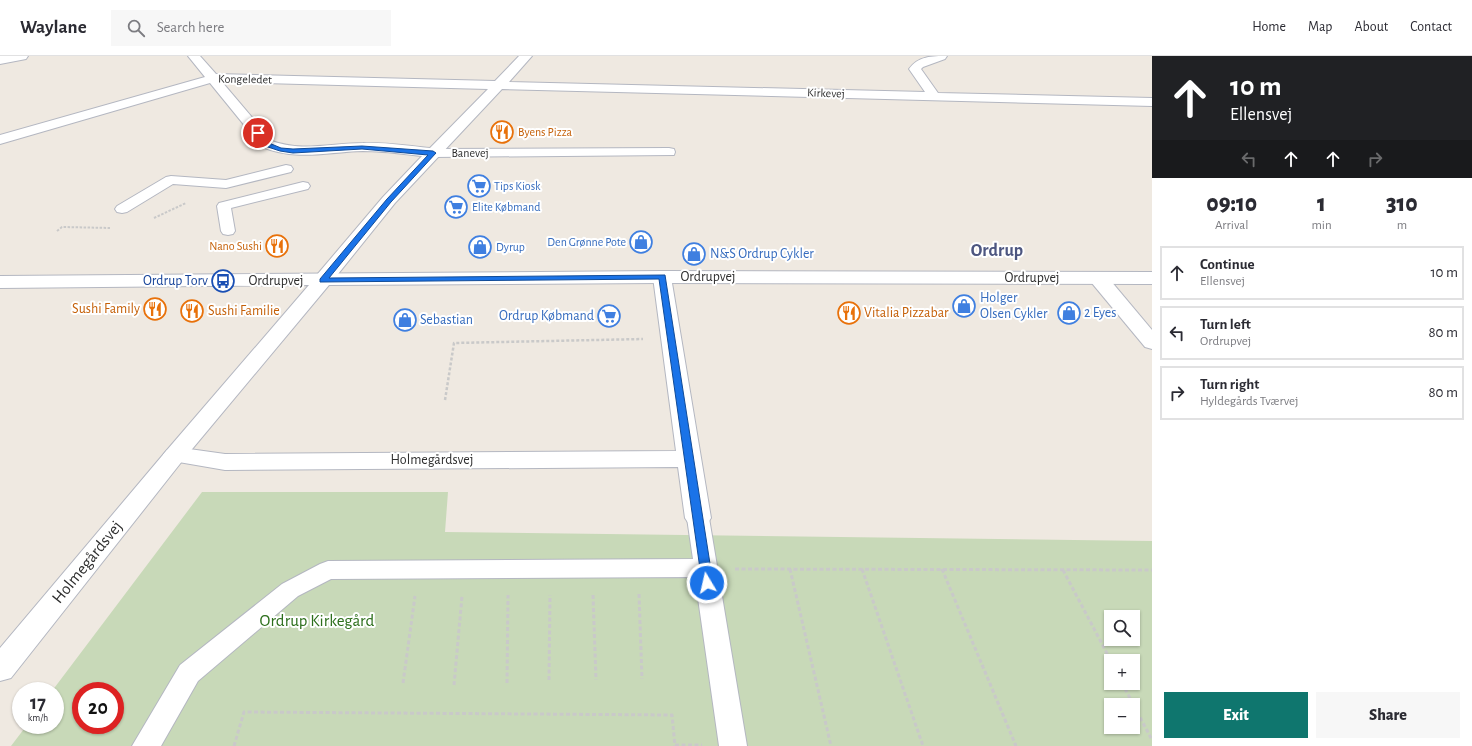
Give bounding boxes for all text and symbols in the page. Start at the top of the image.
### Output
search box [111,10,391,46]
icon: search [125,17,147,39]
text: Waylane [20,18,87,37]
text: Search here [157,20,224,35]
text: Home [1252,20,1286,34]
text: Map [1308,20,1332,34]
text: About [1354,20,1388,34]
text: Contact [1410,20,1452,34]
icon: ahead [1164,72,1216,124]
street label: Kongeledet [218,73,272,85]
text: 10 m [1230,73,1282,101]
street label: Kirkevej [807,86,845,101]
text: Ellensvej [1230,106,1292,124]
pin [241,116,275,150]
restaurant icon: Byens Pizza [489,119,515,145]
icon: arrive [247,122,269,144]
place label: Byens Pizza [518,126,573,139]
street label: Banevej [451,147,489,160]
icon: left [1238,148,1260,170]
icon: ahead [1280,148,1302,170]
icon: ahead [1322,148,1344,170]
icon: right [1364,148,1386,170]
supermarket icon: Tips Kiosk [466,173,492,199]
place label: Tips Kiosk [494,180,541,192]
text: 09:10 [1206,192,1257,216]
text: 1 [1317,192,1326,216]
text: 310 [1386,192,1418,216]
supermarket icon: Elite Købmand [443,194,469,220]
place label: Elite Købmand [472,201,540,213]
text: Arrival [1215,219,1248,232]
text: min [1311,219,1332,232]
text: m [1397,219,1407,232]
shop icon: Den Grønne Pote [628,229,654,255]
restaurant icon: Nano Sushi [264,233,290,259]
shop icon: Dyrup [467,234,493,260]
place label: Den Grønne Pote [547,236,626,248]
place label: Nano Sushi [209,240,262,252]
place label: Dyrup [496,241,525,254]
shop icon: N&S Ordrup Cykler [681,241,707,267]
district label: Ordrup [971,242,1023,260]
place label: N&S Ordrup Cykler [710,247,814,261]
text: Continue [1200,257,1255,272]
icon: ahead [1166,262,1188,284]
text: 10 m [1430,265,1458,280]
bus stop icon: Ordrup Torv [210,268,236,294]
street label: Ordrupvej [680,270,736,284]
street label: Ordrupvej [1004,271,1060,285]
place label: Ordrup Torv [143,274,208,288]
street label: Ordrupvej [248,274,304,288]
text: Ellensvej [1200,275,1245,288]
place label: Holger Olsen Cykler [980,291,1048,321]
shop icon: Holger Olsen Cykler [951,293,977,319]
restaurant icon: Sushi Family [142,296,168,322]
restaurant icon: Sushi Familie [179,298,205,324]
restaurant icon: Vitalia Pizzabar [836,300,862,326]
shop icon: 2 Eyes [1056,300,1082,326]
place label: Sushi Family [72,302,140,316]
supermarket icon: Ordrup Købmand [596,303,622,329]
place label: Sushi Familie [208,304,280,318]
place label: Vitalia Pizzabar [864,306,949,320]
place label: 2 Eyes [1084,306,1116,320]
shop icon: Sebastian [392,307,418,333]
place label: Ordrup Købmand [499,309,594,323]
place label: Sebastian [420,313,473,327]
text: Turn left [1200,317,1251,332]
icon: left [1166,322,1188,344]
text: 80 m [1428,325,1458,340]
text: Ordrupvej [1200,335,1251,348]
text: Turn right [1200,377,1259,392]
icon: right [1166,382,1188,404]
text: 80 m [1428,385,1458,400]
text: Hyldegårds Tværvej [1200,395,1299,408]
street label: Holmegårdsvej [391,453,473,467]
street label: Holmegårdsvej [49,518,126,607]
position arrow [686,562,728,604]
map controls [1104,610,1140,734]
button: search [1104,610,1140,646]
park label: Ordrup Kirkegård [260,612,375,629]
button: + [1104,654,1140,690]
speed limit sign: 20 [72,682,124,734]
button: Exit [1164,692,1308,738]
button: Share [1316,692,1460,738]
text: 17 [30,693,46,713]
button: − [1104,698,1140,734]
text: km/h [28,713,48,723]

